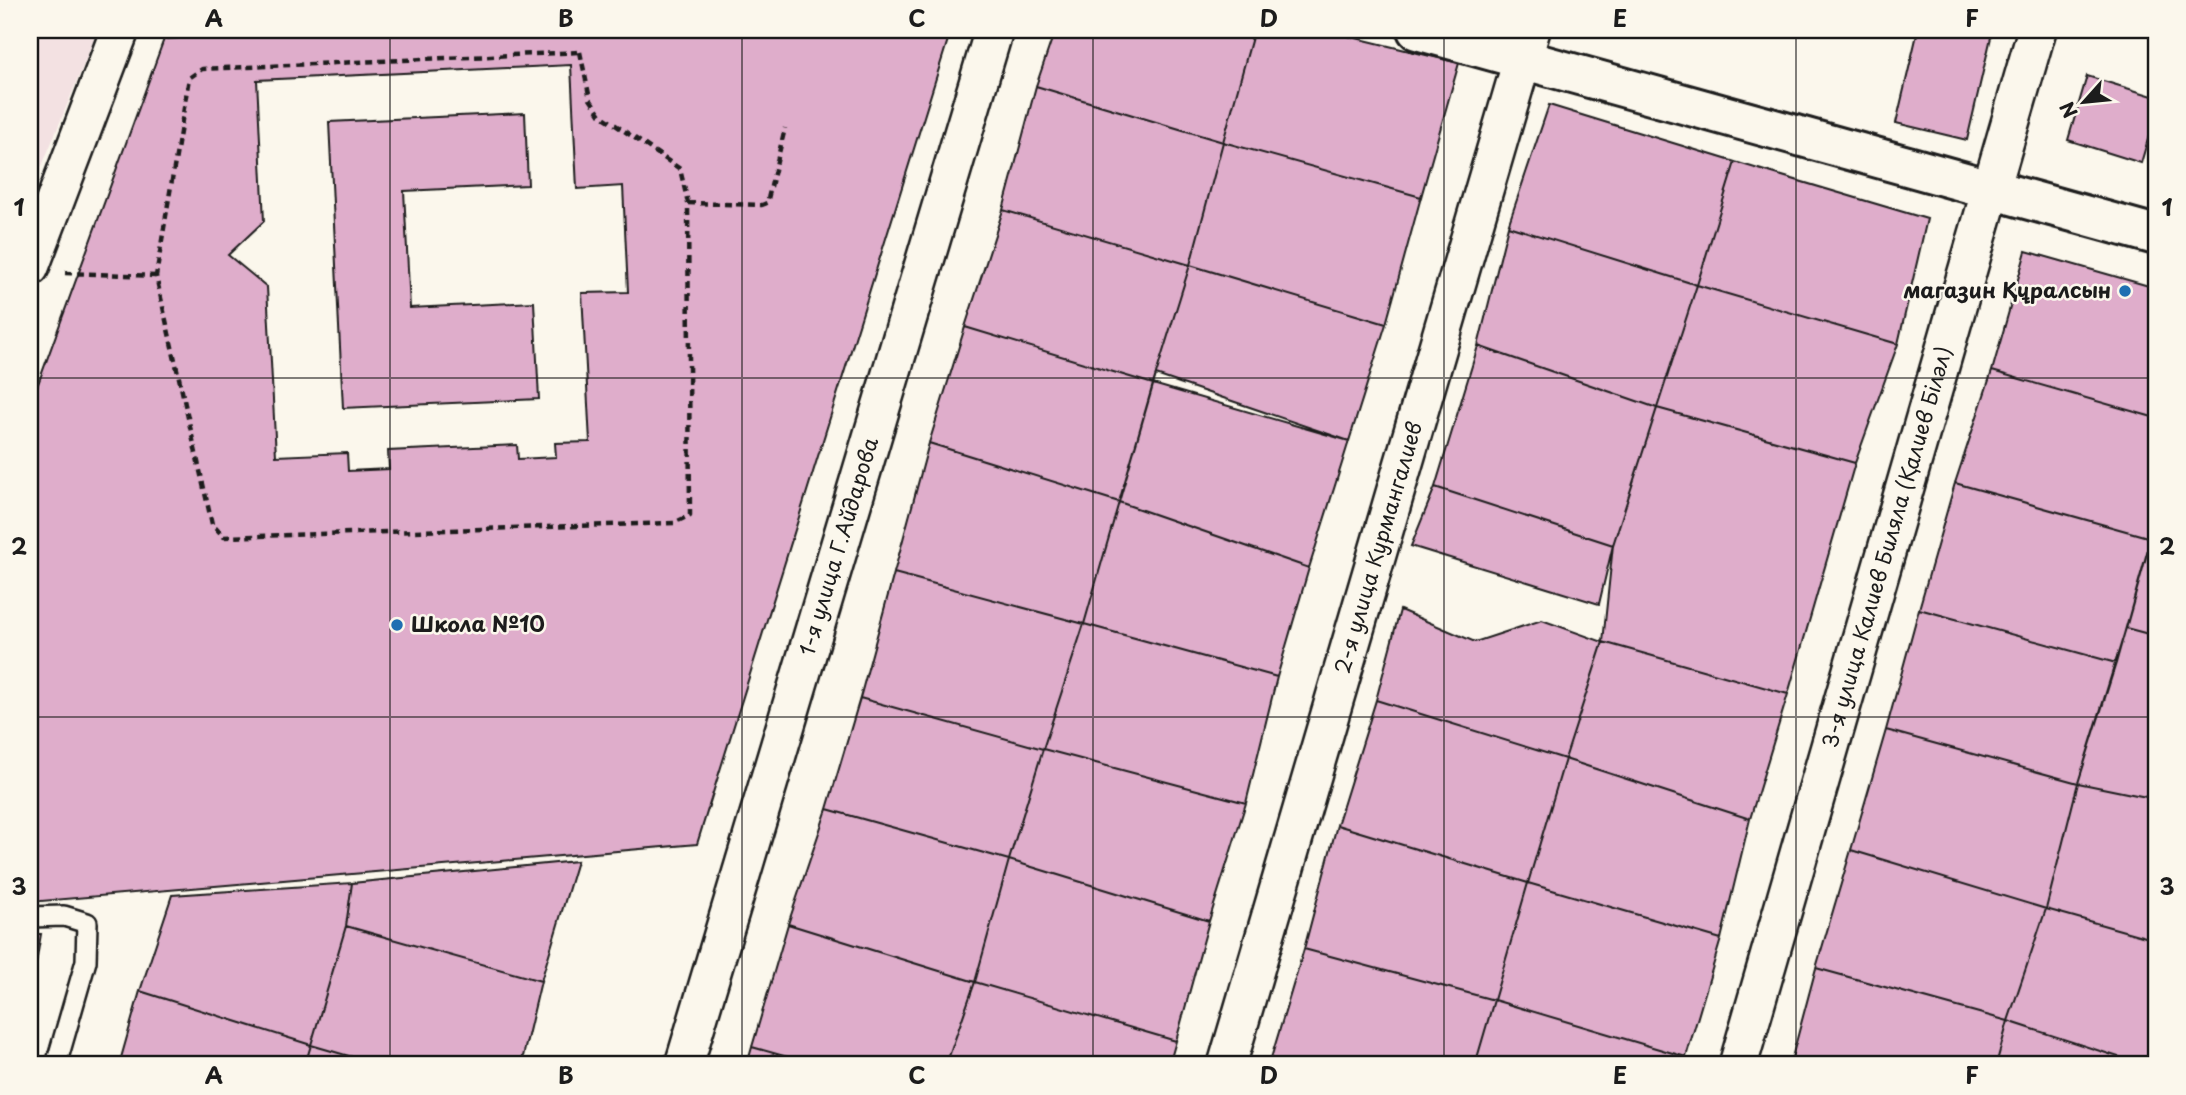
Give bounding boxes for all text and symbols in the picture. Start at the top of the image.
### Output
text: A [205,0,223,35]
text: B [558,0,574,35]
text: C [908,0,926,35]
text: D [1260,0,1278,35]
text: E [1613,0,1627,35]
text: F [1965,0,1979,35]
north arrow [2050,66,2120,136]
text: N [2052,97,2084,123]
text: 1 [14,189,25,224]
text: 1 [2162,189,2173,224]
place label: магазин Құралсын [1903,273,2111,305]
marker: магазин Құралсын [2117,283,2133,299]
street label: 3-я улица Калиев Биляла (Қалиев Біләл) [1812,342,1959,751]
street label: 2-я улица Курмангалиев [1325,417,1429,677]
street label: 1-я улица Г.Айдарова [789,433,885,659]
text: 2 [11,528,27,563]
text: 2 [2159,528,2175,563]
place label: Школа №10 [411,607,545,639]
marker: Школа №10 [389,617,405,633]
text: 3 [11,868,27,903]
text: 3 [2159,868,2175,903]
text: A [205,1057,223,1092]
text: B [558,1057,574,1092]
text: C [908,1057,926,1092]
text: D [1260,1057,1278,1092]
text: E [1613,1057,1627,1092]
text: F [1965,1057,1979,1092]

